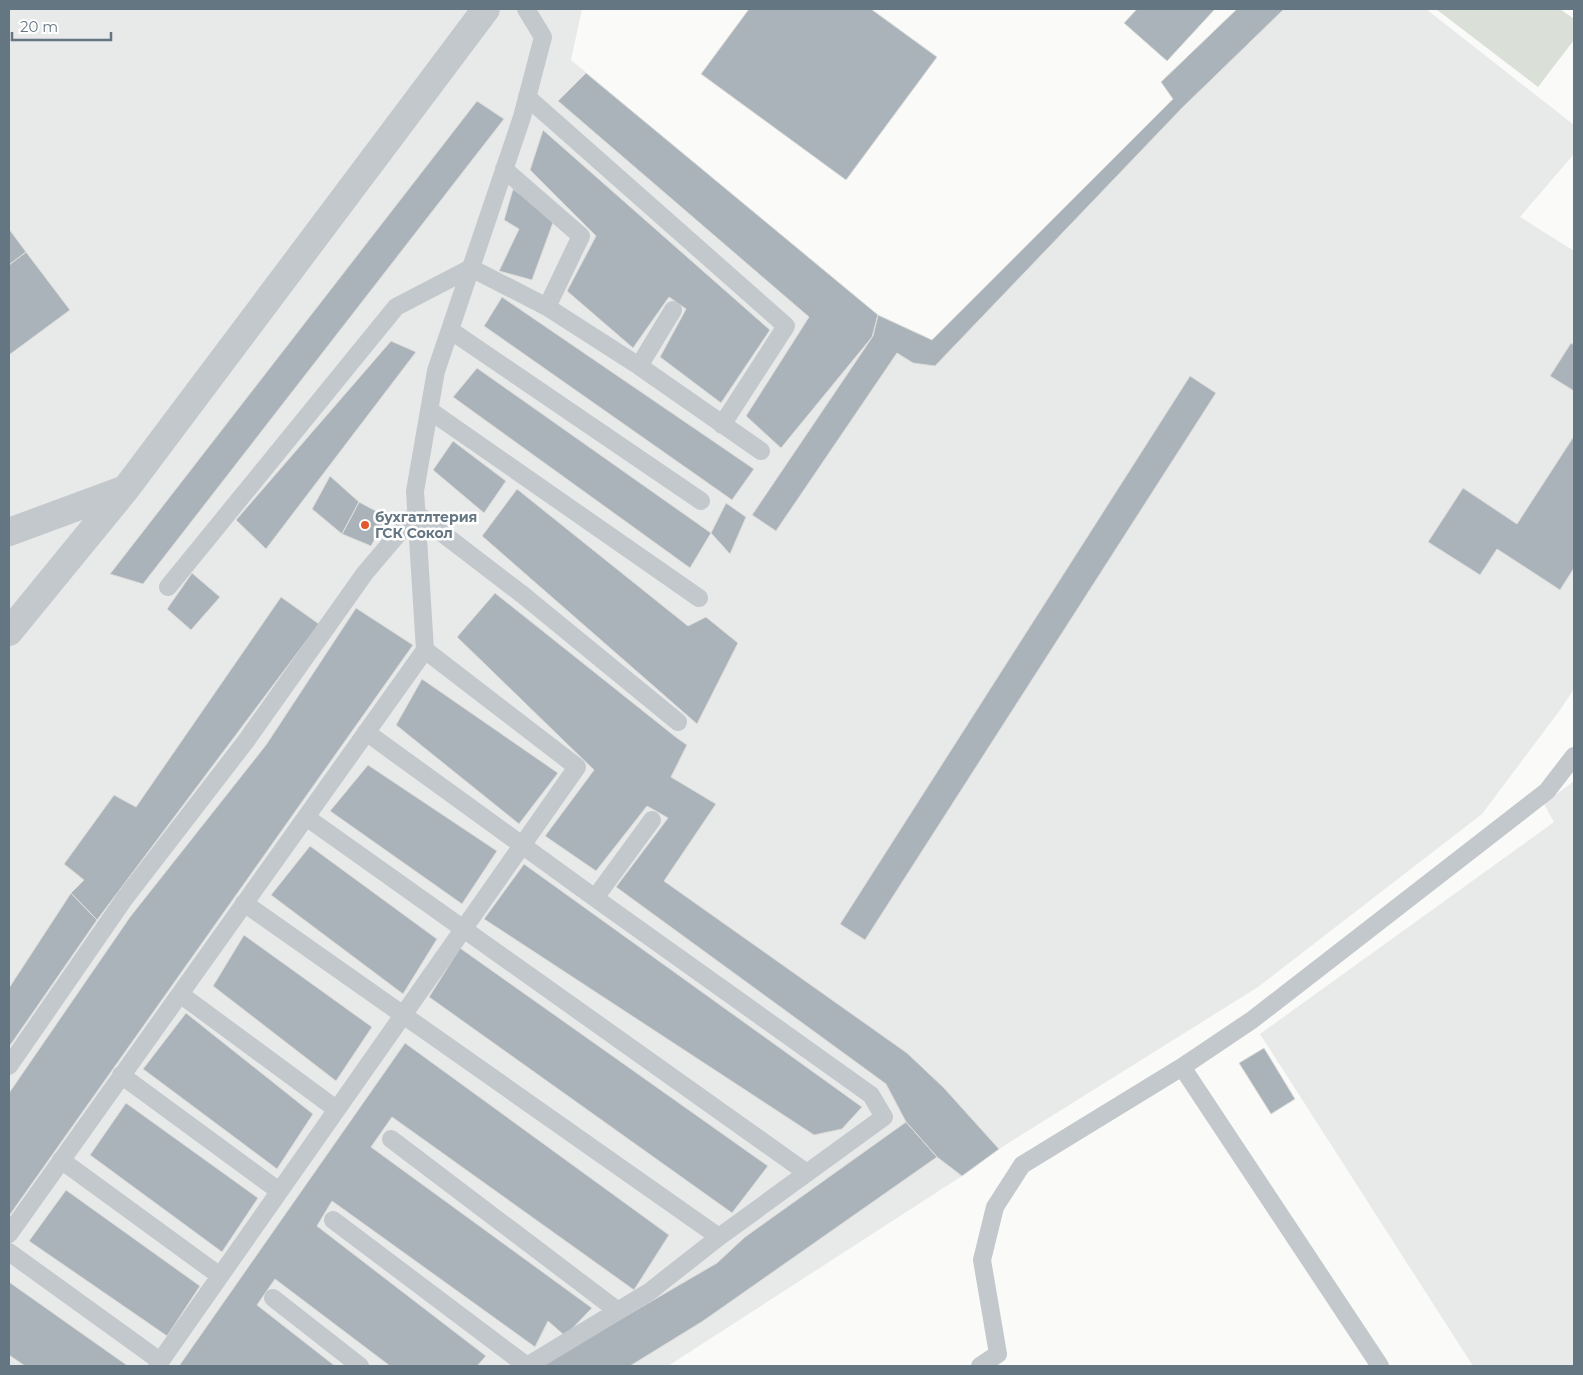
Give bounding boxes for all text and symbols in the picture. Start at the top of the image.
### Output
scale bar [12,10,111,42]
text: 20 m [20,17,58,36]
place label: бухгатлтерия ГСК Сокол [375,508,477,542]
marker: бухгатлтерия ГСК Сокол [359,519,371,531]

